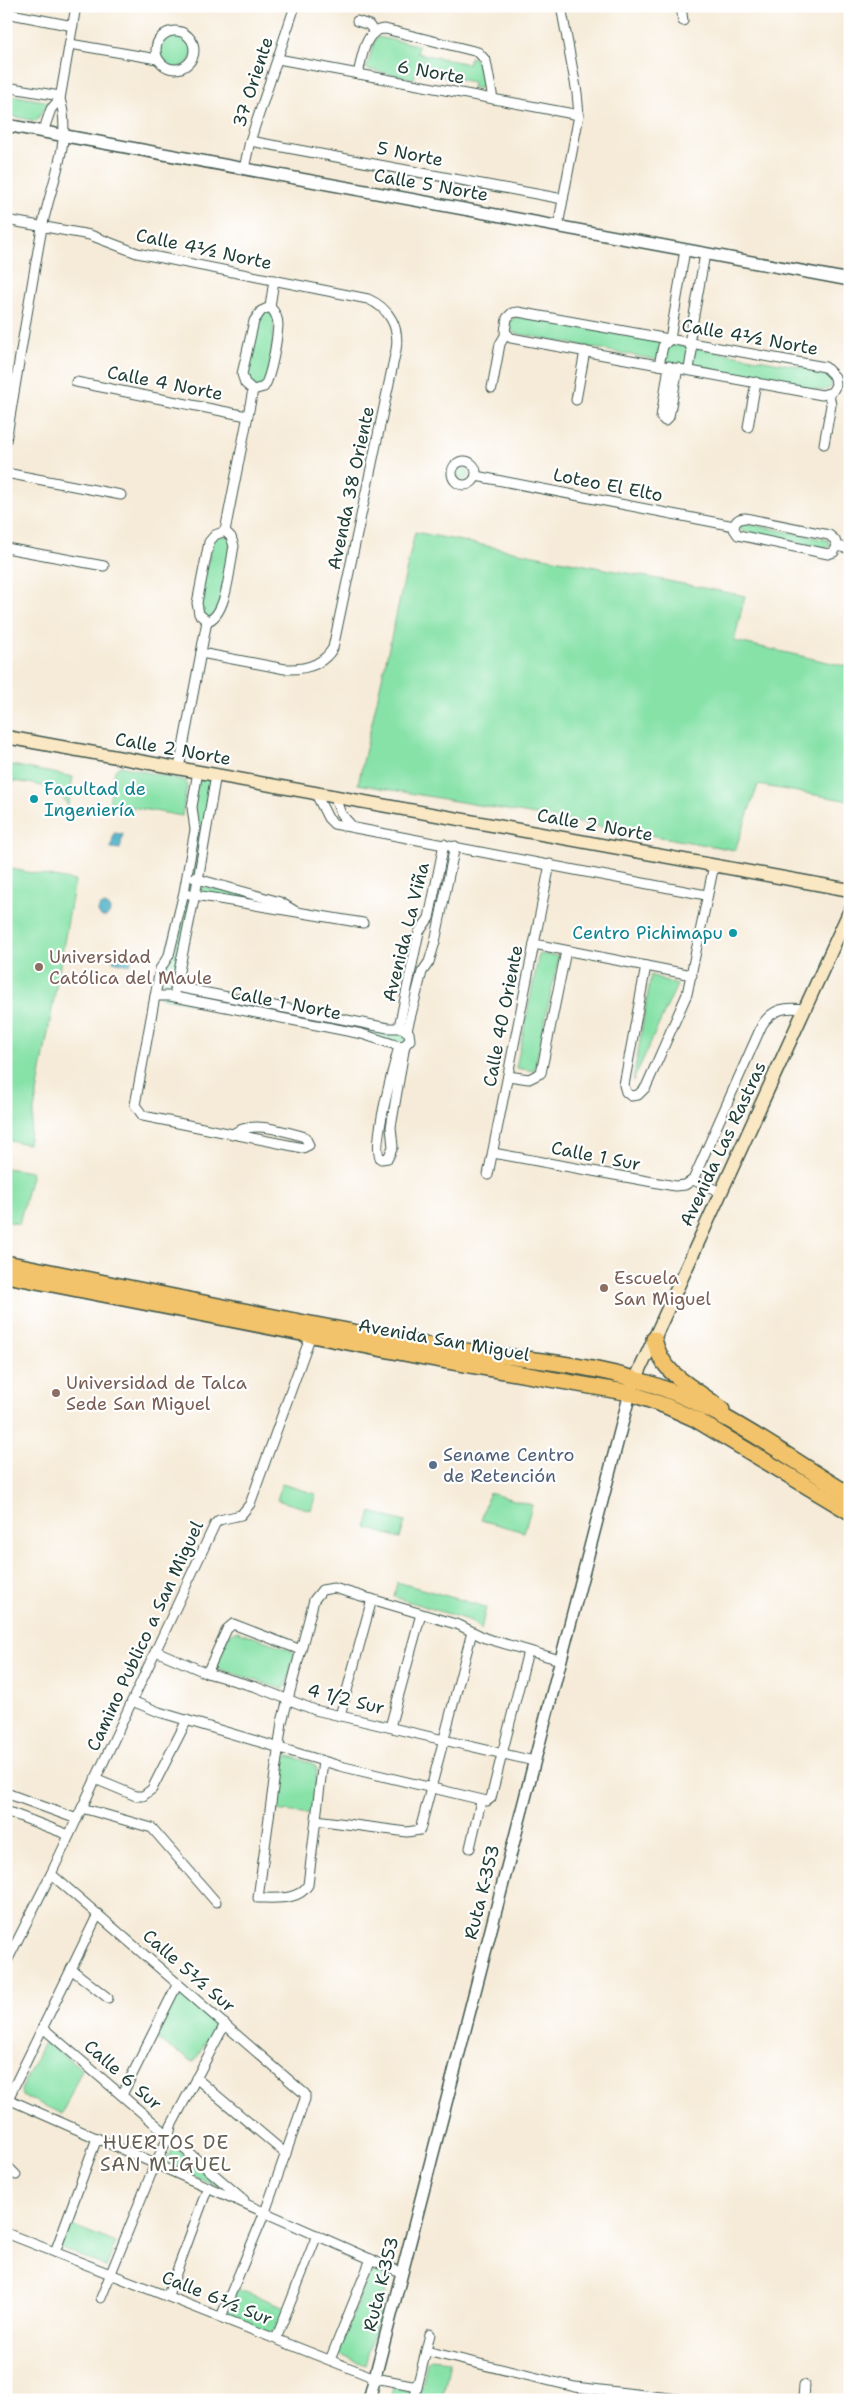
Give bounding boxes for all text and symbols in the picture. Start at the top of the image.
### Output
street label: 37 Oriente [227,34,279,130]
street label: 6 Norte [395,54,467,90]
street label: 5 Norte [375,136,445,172]
street label: Calle 5 Norte [372,163,490,207]
street label: Calle 4½ Norte [134,223,274,275]
street label: Calle 4½ Norte [680,313,820,361]
street label: Calle 4 Norte [105,360,225,406]
street label: Avenda 38 Oriente [322,404,380,572]
street label: Loteo El Elto [551,463,665,507]
street label: Calle 2 Norte [113,727,233,771]
place label: Facultad de Ingeniería [44,777,146,822]
marker: Facultad de Ingeniería [28,793,40,805]
street label: Calle 2 Norte [535,803,655,847]
street label: Avenida La Viña [377,860,435,1004]
place label: Centro Pichimapu [572,921,723,945]
marker: Centro Pichimapu [727,927,739,939]
street label: Calle 40 Oriente [477,943,529,1089]
place label: Universidad Católica del Maule [49,945,212,990]
marker: Universidad Católica del Maule [33,961,45,973]
street label: Calle 1 Norte [229,981,343,1025]
street label: Avenida Las Rastras [674,1058,772,1230]
street label: Calle 1 Sur [549,1136,643,1176]
place label: Escuela San Miguel [614,1266,711,1311]
marker: Escuela San Miguel [598,1282,610,1294]
street label: Avenida San Miguel [356,1313,532,1367]
place label: Universidad de Talca Sede San Miguel [66,1371,247,1416]
marker: Universidad de Talca Sede San Miguel [50,1387,62,1399]
place label: Sename Centro de Retención [443,1443,574,1488]
marker: Sename Centro de Retención [427,1459,439,1471]
street label: Camino Publico a San Miguel [81,1517,209,1755]
street label: 4 1/2 Sur [305,1678,387,1720]
street label: Ruta K-353 [459,1842,505,1942]
street label: Calle 5½ Sur [138,1924,240,2018]
street label: Calle 6 Sur [79,2034,167,2116]
district label: HUERTOS DE SAN MIGUEL [100,2130,232,2177]
street label: Ruta K-353 [358,2234,404,2334]
street label: Calle 6½ Sur [158,2265,276,2331]

